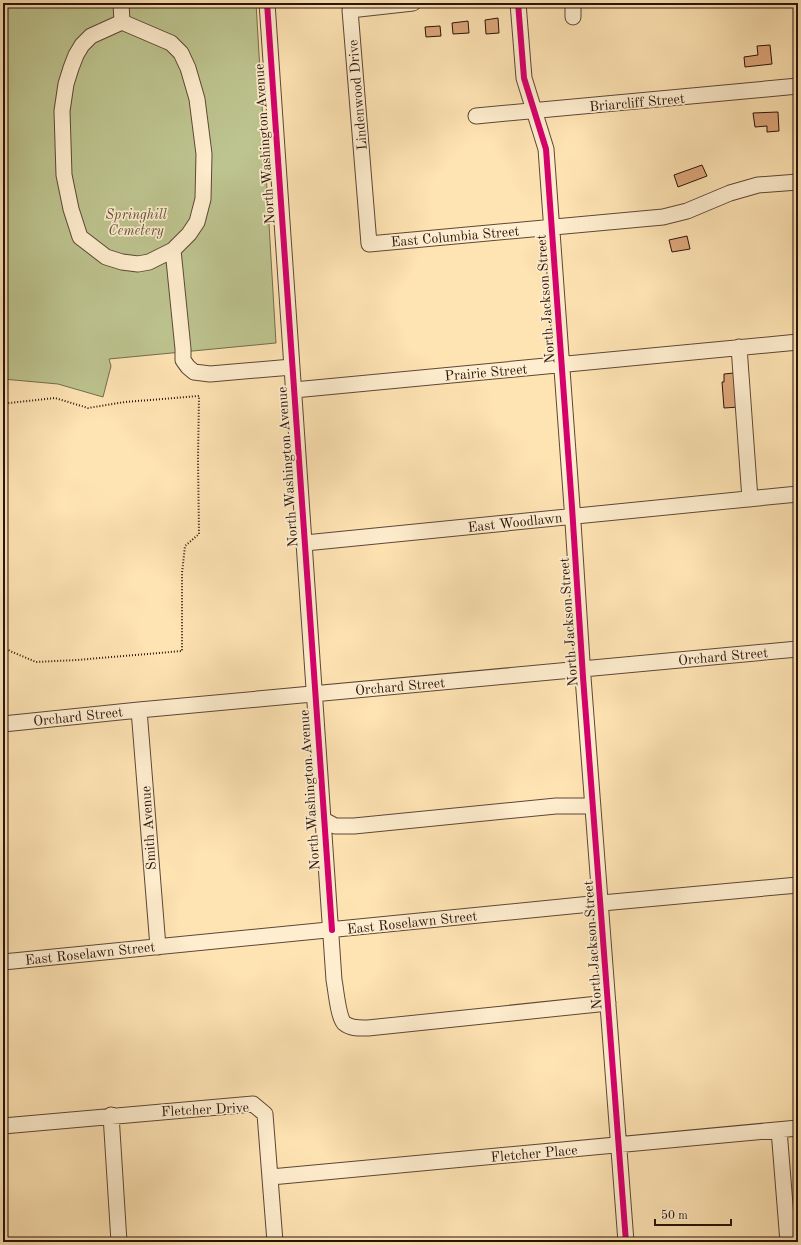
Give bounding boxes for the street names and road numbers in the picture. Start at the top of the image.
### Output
street label: Lindenwood Drive [346,39,370,151]
street label: North Washington Avenue [252,63,278,225]
street label: Briarcliff Street [589,92,685,114]
street label: East Columbia Street [390,224,520,250]
street label: North Jackson Street [534,234,557,364]
street label: Prairie Street [444,362,528,384]
street label: North Washington Avenue [275,386,301,548]
street label: East Woodlawn [467,511,564,535]
street label: North Jackson Street [557,557,580,687]
street label: Orchard Street [678,646,769,668]
street label: Orchard Street [355,676,446,698]
street label: Orchard Street [32,705,124,729]
street label: North Washington Avenue [297,709,323,871]
street label: Smith Avenue [139,785,159,871]
street label: North Jackson Street [581,880,604,1010]
street label: East Roselawn Street [346,909,478,937]
street label: East Roselawn Street [24,940,156,968]
street label: Fletcher Drive [161,1101,249,1119]
street label: Fletcher Place [490,1143,578,1165]

